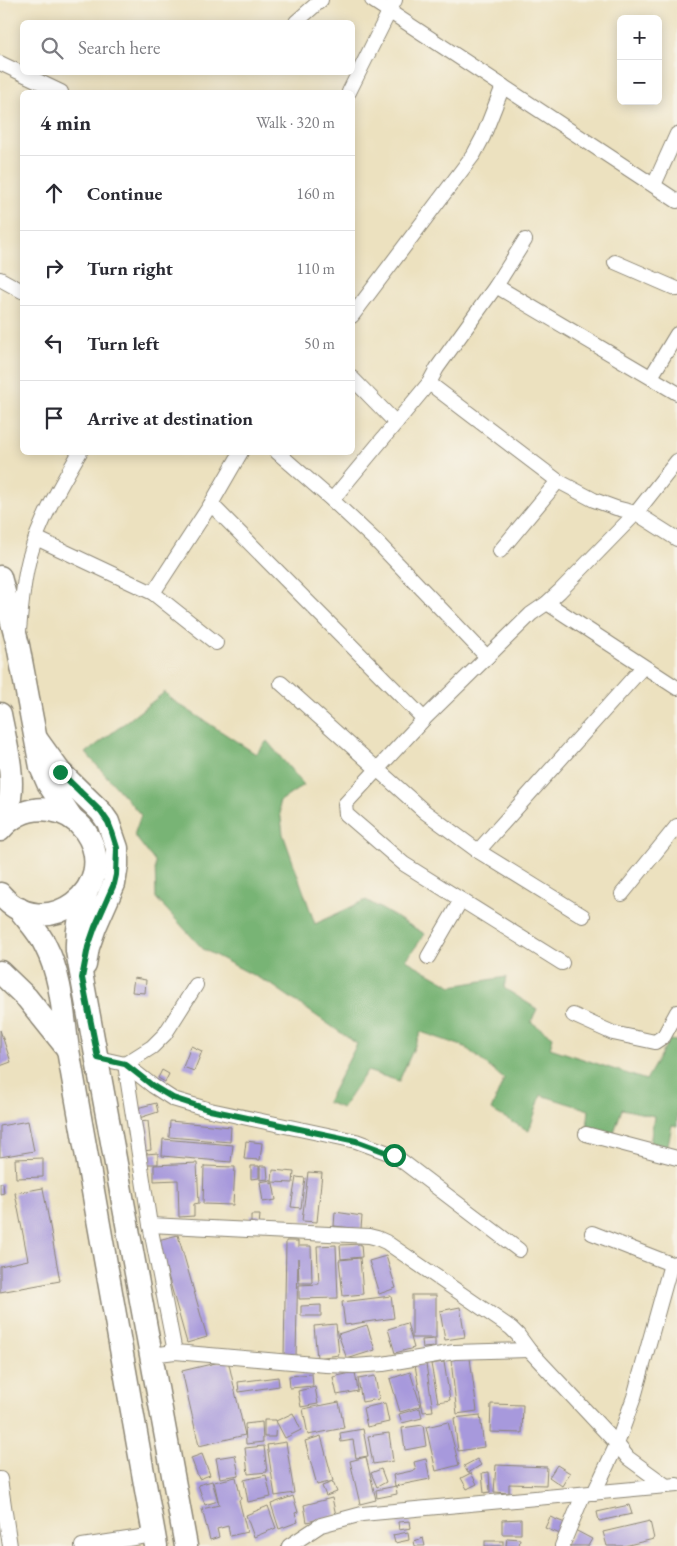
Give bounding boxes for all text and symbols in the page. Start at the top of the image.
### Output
map controls [617,15,662,105]
button: + [617,15,662,60]
search box [20,20,355,75]
icon: search [38,34,66,62]
text: Search here [78,35,160,60]
button: − [617,60,662,105]
text: 4 min [40,109,91,136]
text: Walk · 320 m [256,112,335,133]
icon: ahead [40,179,68,207]
text: Continue [87,181,162,206]
text: 160 m [296,183,335,204]
icon: right [40,254,68,282]
text: Turn right [87,256,173,281]
text: 110 m [296,258,335,279]
icon: left [40,329,68,357]
text: Turn left [87,331,159,356]
text: 50 m [304,333,335,354]
icon: arrive [40,404,68,432]
text: Arrive at destination [87,406,253,431]
route end [49,761,72,784]
route start [383,1144,406,1167]

